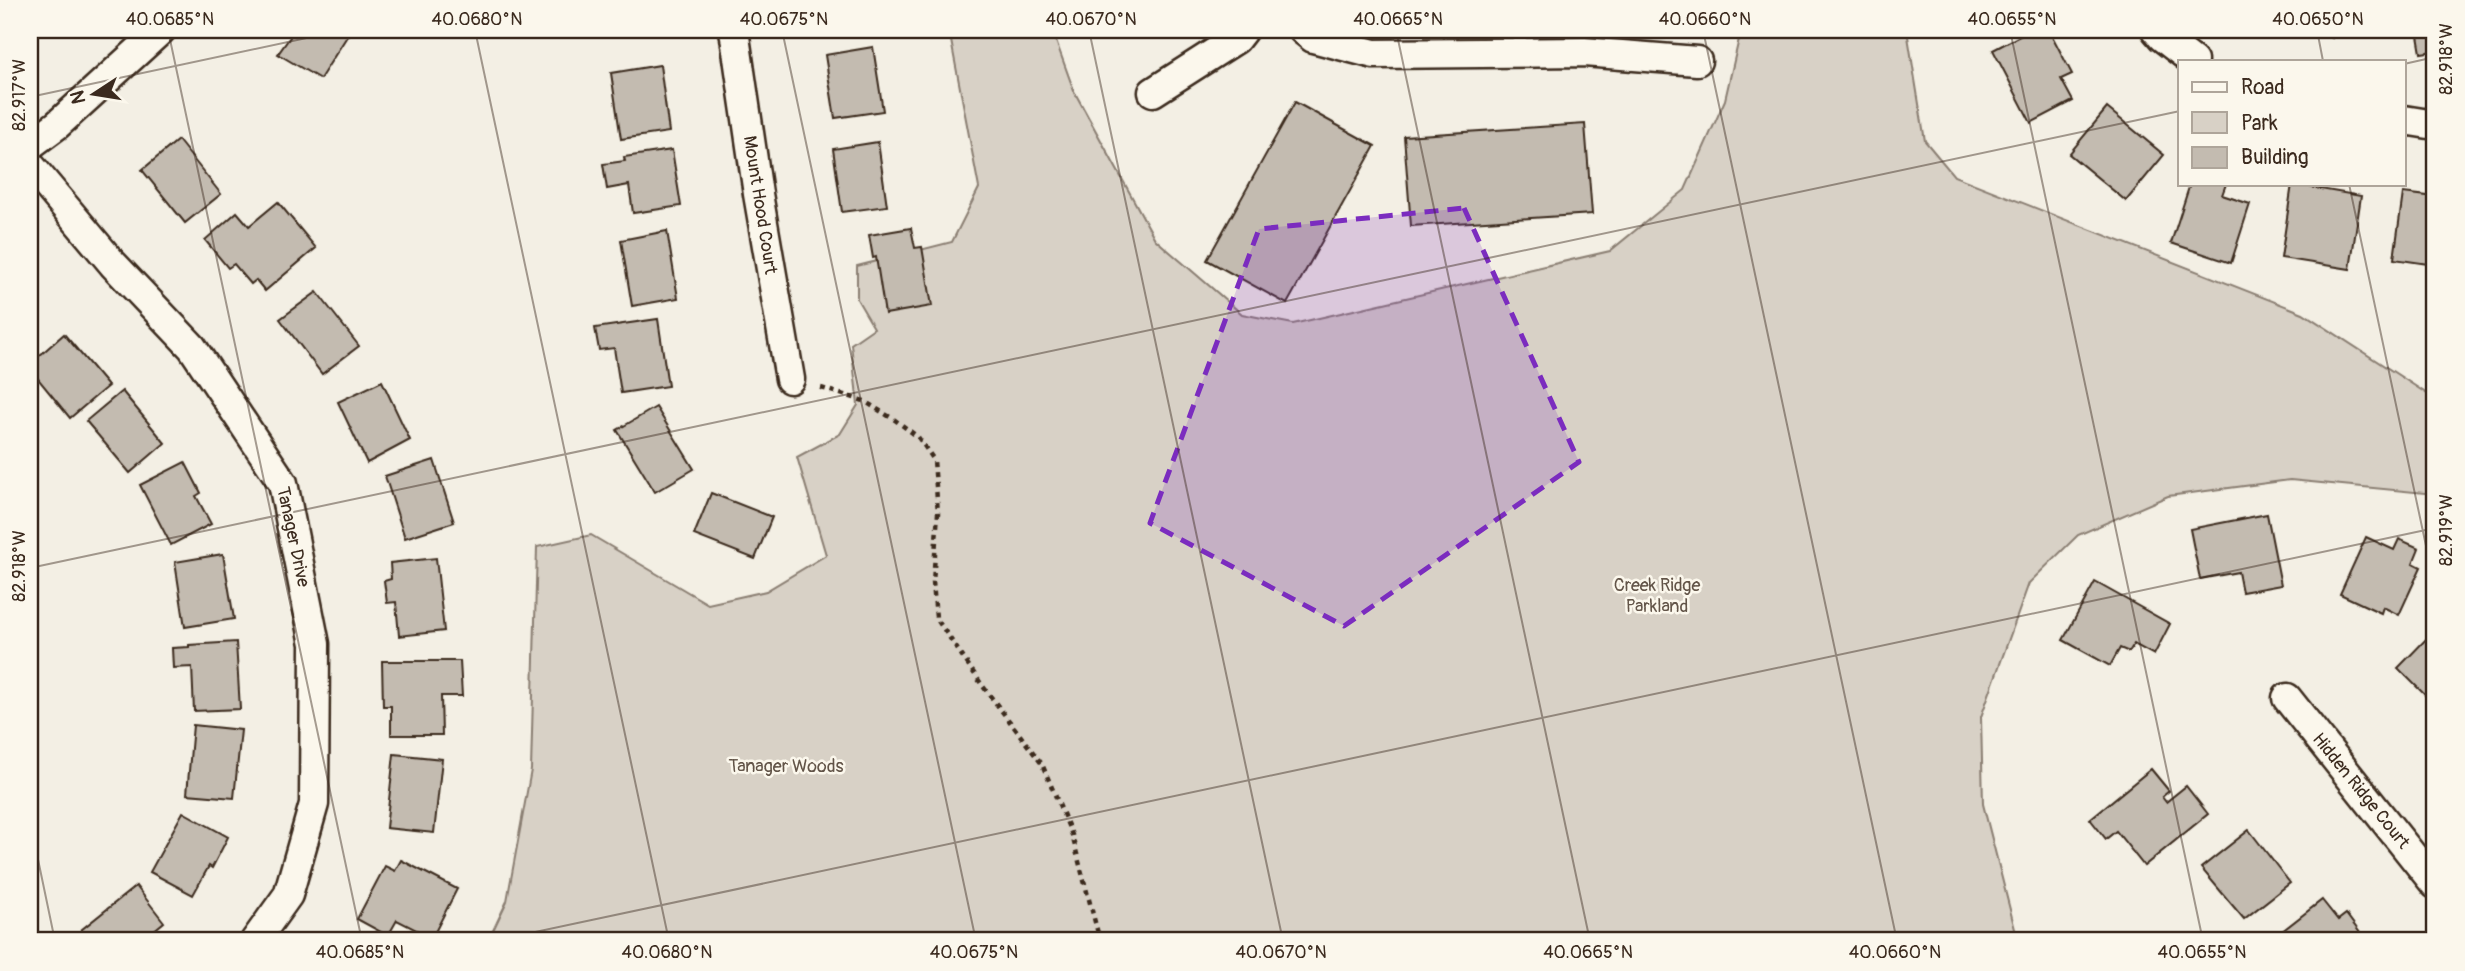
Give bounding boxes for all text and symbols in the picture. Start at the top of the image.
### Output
text: 40.0685°N [126,8,214,31]
text: 40.0680°N [432,8,522,31]
text: 40.0675°N [740,8,828,31]
text: 40.0670°N [1045,8,1137,31]
text: 40.0665°N [1353,8,1443,31]
text: 40.0660°N [1659,8,1751,31]
text: 40.0655°N [1967,8,2057,31]
text: 40.0650°N [2272,8,2364,31]
text: 82.918°W [2435,23,2458,95]
text: 82.917°W [8,59,31,131]
north arrow [60,60,130,130]
legend [2178,60,2406,186]
text: Road [2241,74,2285,101]
text: N [65,88,91,106]
text: Park [2241,110,2278,137]
street label: Mount Hood Court [738,134,782,277]
text: Building [2241,144,2308,171]
street label: Tanager Drive [271,485,315,589]
text: 82.919°W [2435,494,2458,566]
text: 82.918°W [8,530,31,602]
park label: Creek Ridge Parkland [1614,574,1700,618]
street label: Hidden Ridge Court [2307,728,2415,854]
park label: Tanager Woods [728,755,844,778]
text: 40.0685°N [316,941,404,964]
text: 40.0680°N [622,941,712,964]
text: 40.0675°N [930,941,1018,964]
text: 40.0670°N [1235,941,1327,964]
text: 40.0665°N [1543,941,1633,964]
text: 40.0660°N [1849,941,1941,964]
text: 40.0655°N [2157,941,2247,964]

